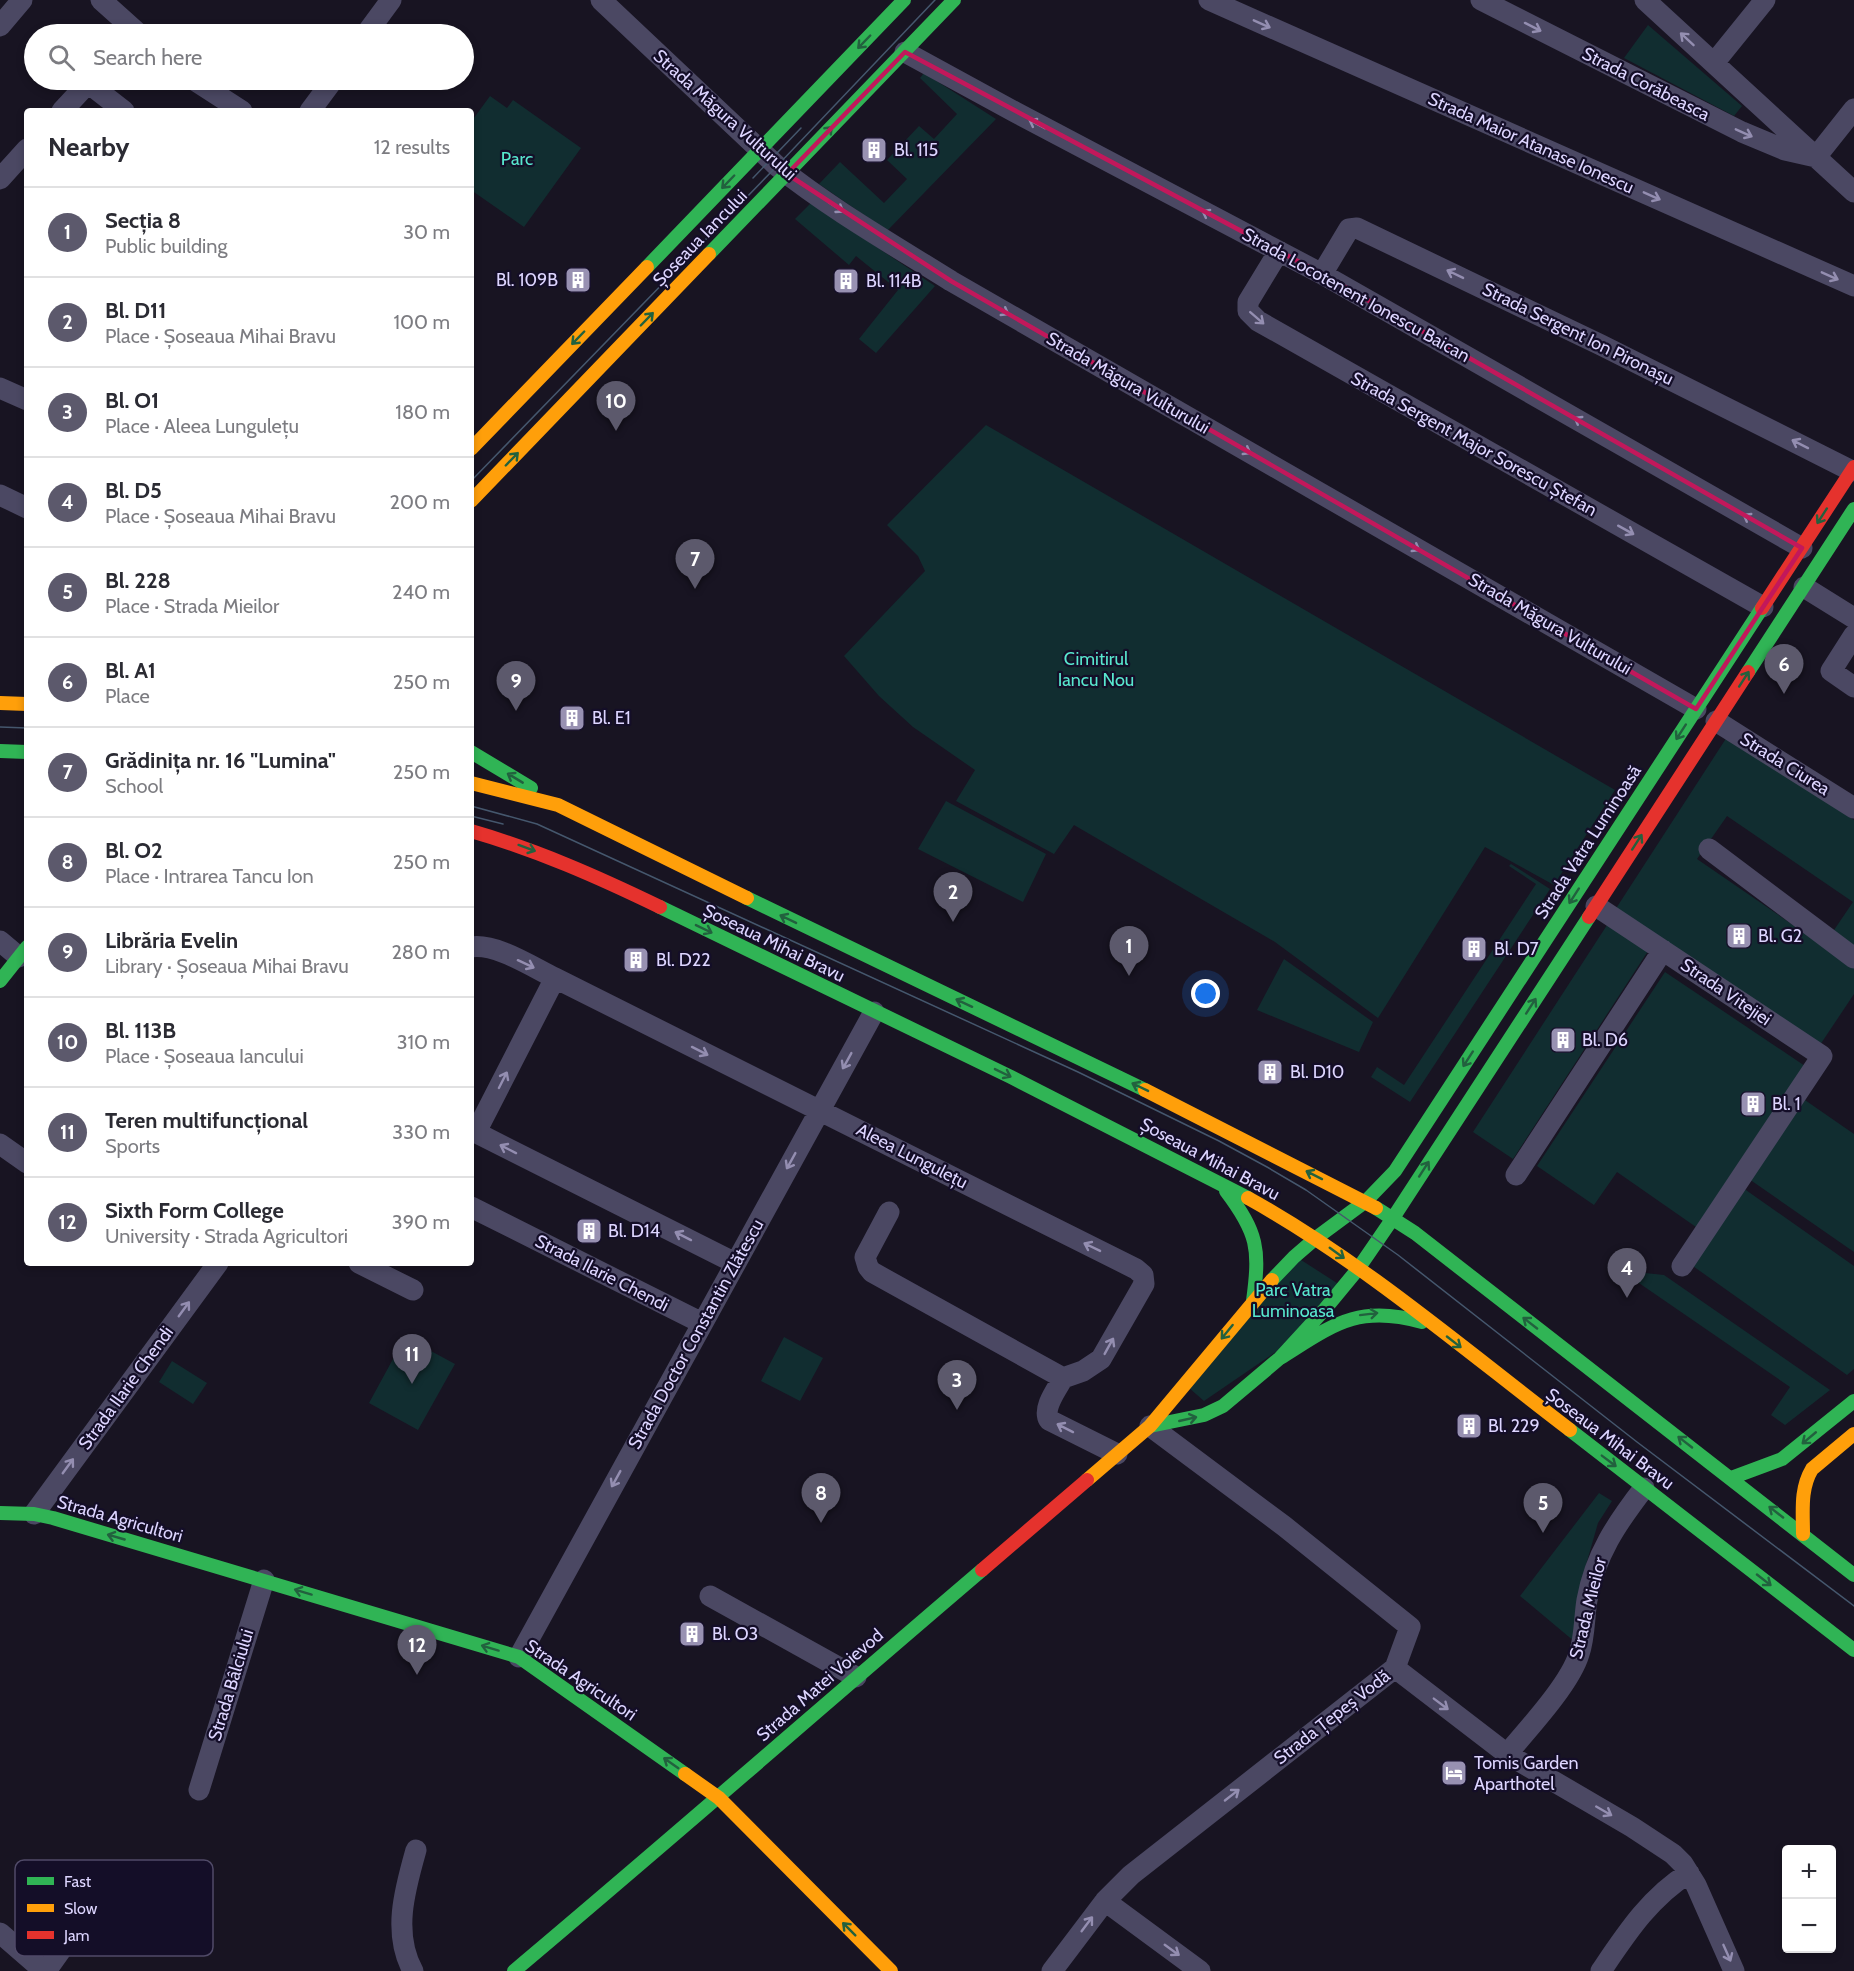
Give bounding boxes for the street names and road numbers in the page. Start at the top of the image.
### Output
street label: Strada Corăbeasca [1579,42,1714,126]
street label: Strada Măgura Vulturului [649,45,801,185]
street label: Strada Maior Atanase Ionescu [1425,88,1637,198]
street label: Șoseaua Iancului [648,185,752,291]
street label: Strada Locotenent Ionescu Baican [1238,223,1474,367]
street label: Strada Sergent Ion Pironașu [1478,278,1677,391]
street label: Strada Măgura Vulturului [1042,327,1214,439]
street label: Strada Sergent Major Sorescu Ștefan [1347,367,1601,521]
street label: Strada Măgura Vulturului [1464,568,1636,680]
street label: Strada Ciurea [1736,728,1834,800]
street label: Strada Vatra Luminoasă [1530,761,1646,923]
street label: Șoseaua Mihai Bravu [699,899,849,987]
street label: Strada Vitejiei [1676,954,1776,1030]
street label: Șoseaua Mihai Bravu [1136,1113,1284,1205]
street label: Aleea Lungulețu [852,1119,971,1194]
street label: Strada Doctor Constantin Zlătescu [623,1215,769,1453]
street label: Strada Ilarie Chendi [531,1230,673,1316]
street label: Strada Ilarie Chendi [74,1322,178,1454]
street label: Șoseaua Mihai Bravu [1541,1384,1679,1494]
street label: Strada Agricultori [55,1491,185,1547]
street label: Strada Mieilor [1565,1554,1611,1661]
street label: Strada Matei Voievod [752,1624,888,1746]
street label: Strada Bâlciului [204,1626,258,1744]
street label: Strada Agricultori [521,1635,641,1725]
street label: Strada Țepeș Vodă [1270,1665,1395,1770]

